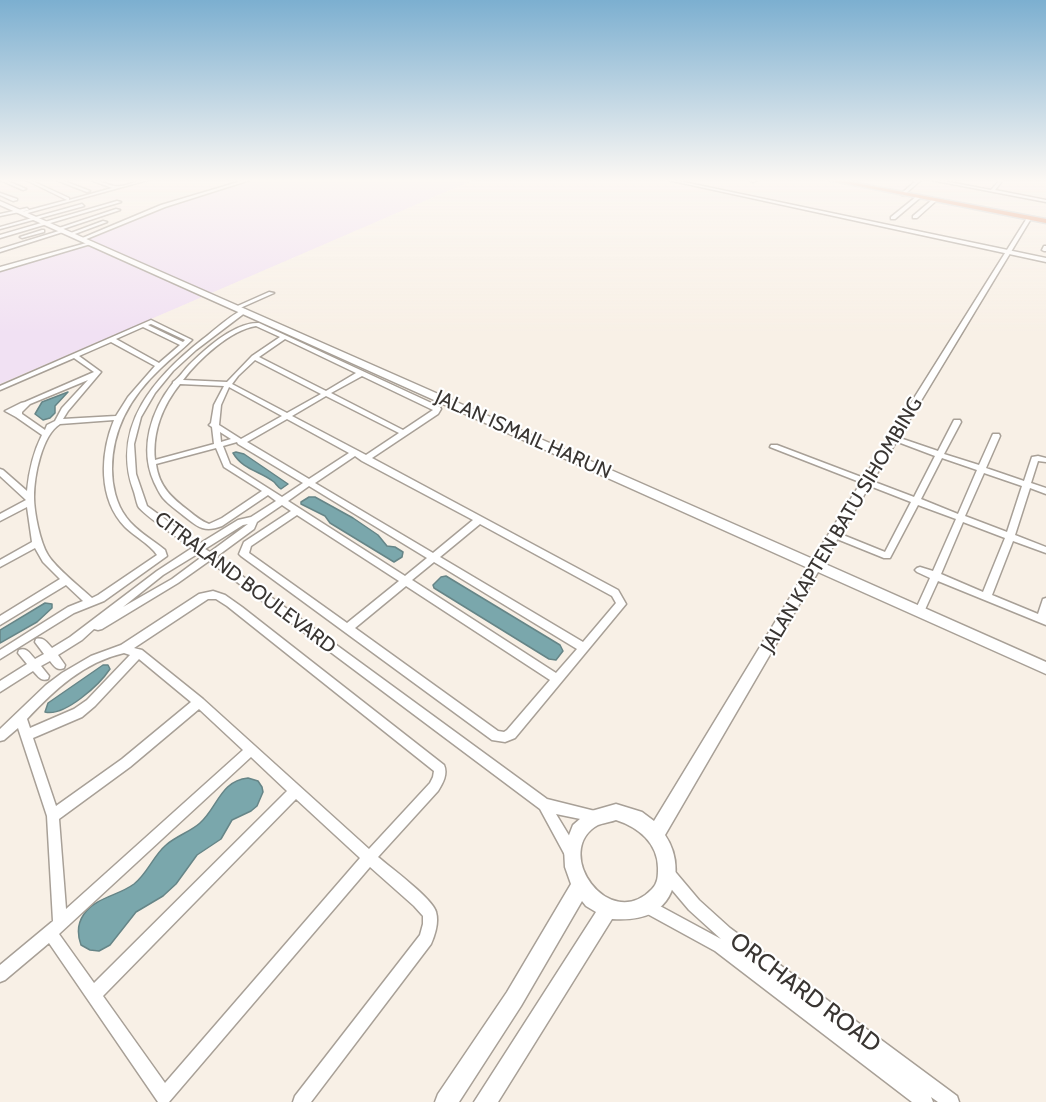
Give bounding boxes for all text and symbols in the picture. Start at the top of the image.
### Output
street label: JALAN ISMAIL HARUN [431,385,615,485]
street label: JALAN KAPTEN BATU SIHOMBING [756,393,928,657]
street label: CITRALAND BOULEVARD [150,507,340,659]
street label: ORCHARD ROAD [724,927,886,1059]

